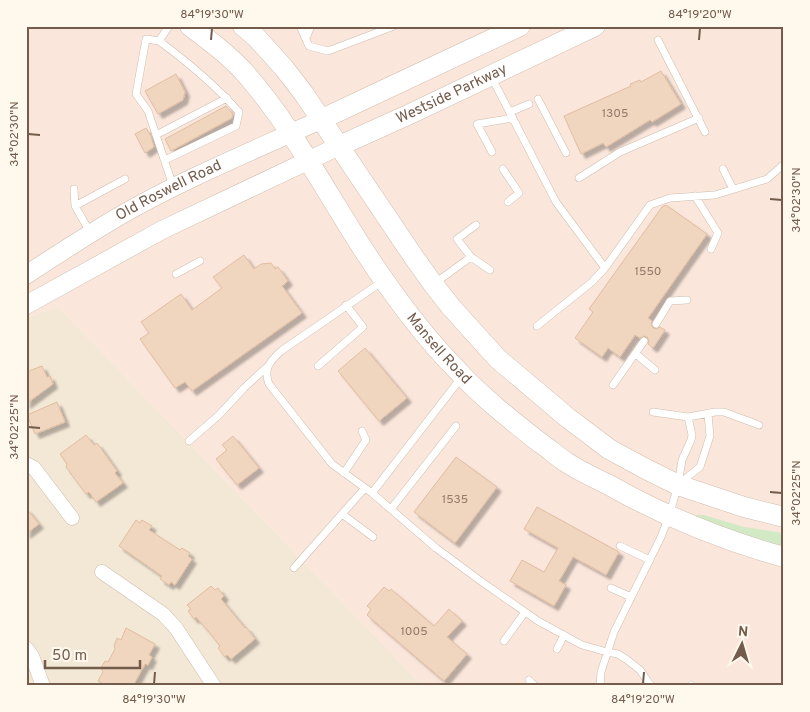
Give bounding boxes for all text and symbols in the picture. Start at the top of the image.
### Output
text: 84°19'30"W [180,7,244,23]
text: 84°19'20"W [668,7,732,23]
street label: Westside Parkway [393,60,510,129]
text: 34°02'30"N [7,101,23,167]
house number: 1305 [602,106,628,122]
street label: Old Roswell Road [112,156,225,226]
text: 34°02'30"N [789,167,805,233]
house number: 1550 [634,264,662,280]
street label: Mansell Road [402,309,475,389]
text: 34°02'25"N [7,394,23,460]
text: 34°02'25"N [789,460,805,526]
house number: 1535 [442,492,468,508]
north arrow [718,620,768,670]
house number: 1005 [400,624,428,640]
text: N [737,624,749,641]
scale bar [45,637,140,669]
text: 50 m [52,647,87,666]
text: 84°19'30"W [122,692,186,708]
text: 84°19'20"W [611,692,675,708]

